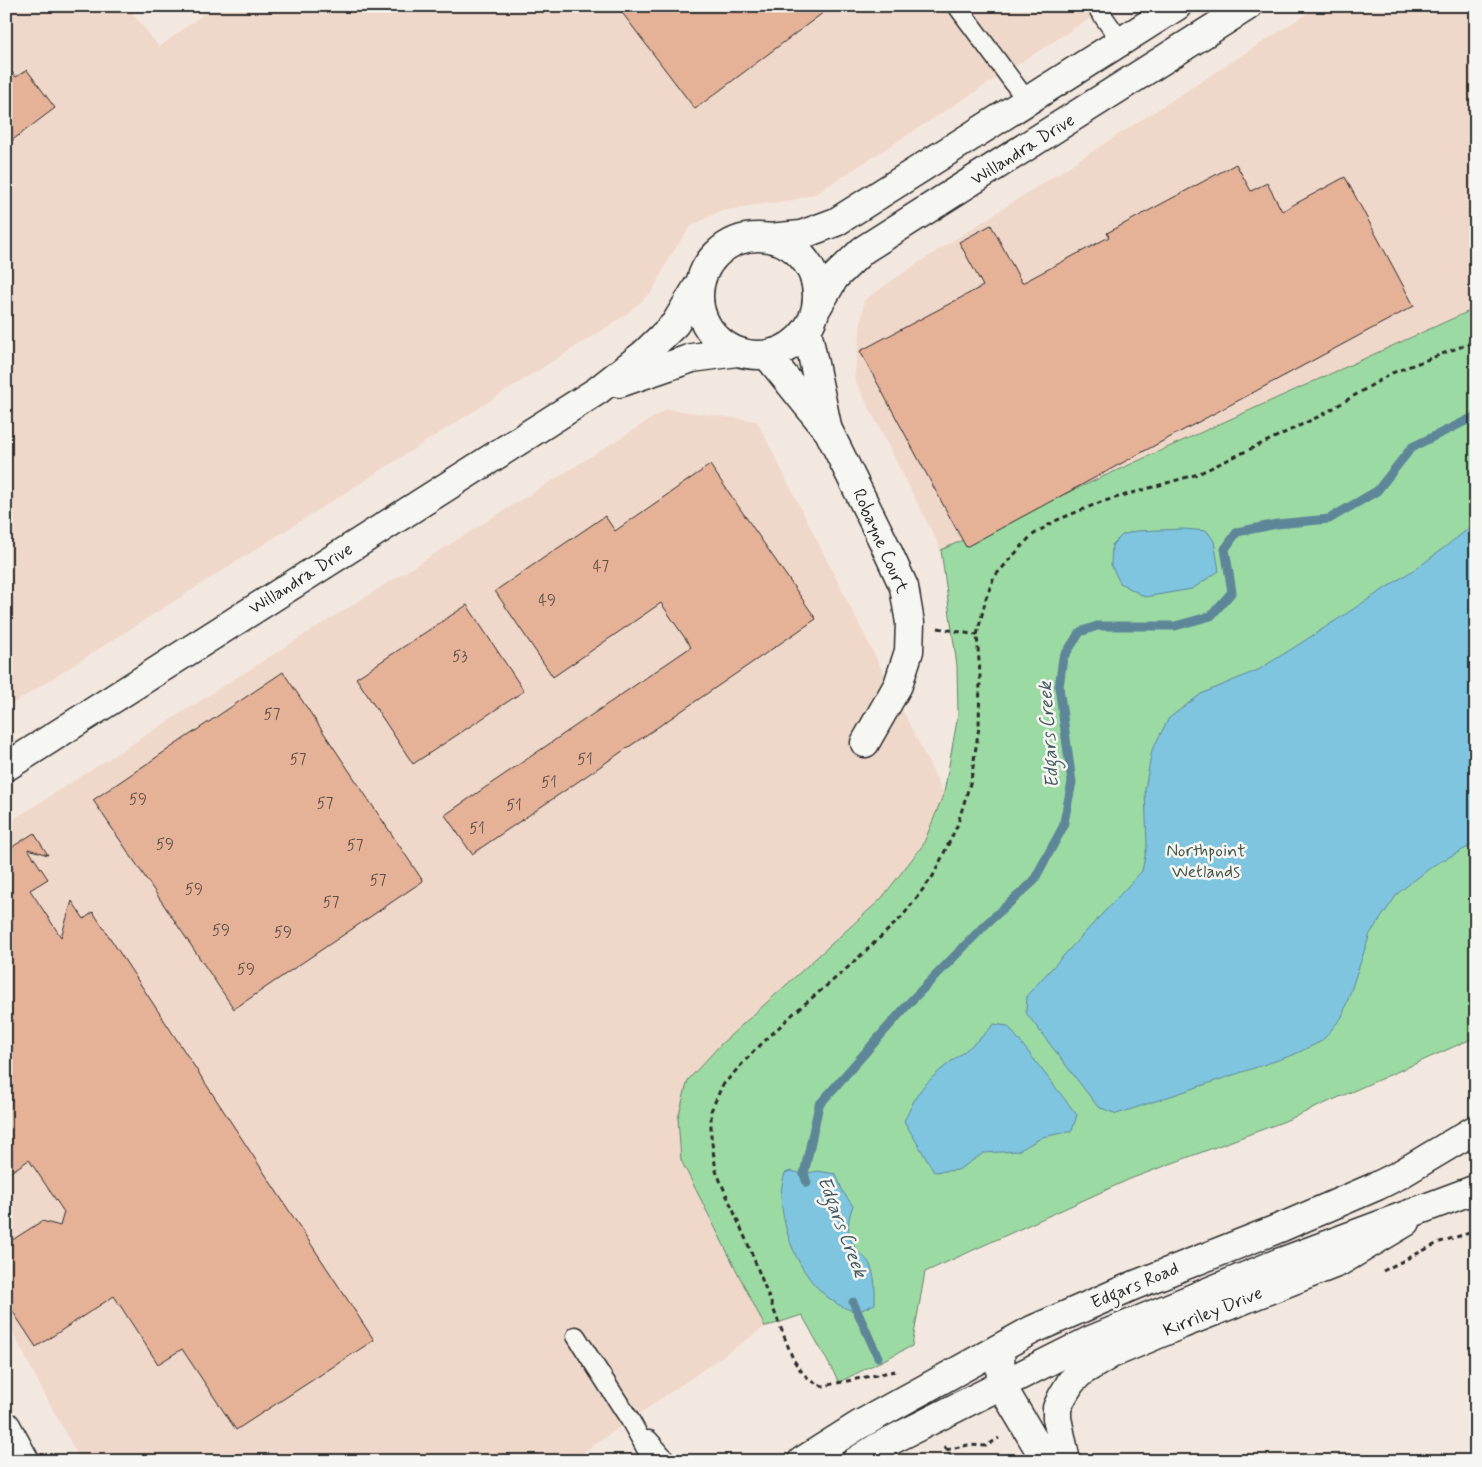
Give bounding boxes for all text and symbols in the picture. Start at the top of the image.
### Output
street label: Willandra Drive [966,108,1080,192]
street label: Robayne Court [846,485,914,597]
street label: Willandra Drive [244,537,358,621]
house number: 47 [593,557,610,577]
house number: 49 [538,591,556,611]
house number: 53 [452,647,468,667]
water label: Edgars Creek [1033,679,1067,789]
house number: 57 [264,705,281,725]
house number: 57 [290,750,307,770]
house number: 51 [577,750,593,770]
house number: 51 [541,773,557,793]
house number: 59 [129,790,147,810]
house number: 57 [317,794,334,814]
house number: 51 [506,796,522,816]
house number: 51 [469,819,485,839]
house number: 59 [156,835,174,855]
house number: 57 [347,836,364,856]
park label: Northpoint Wetlands [1166,839,1246,884]
house number: 57 [370,871,387,891]
house number: 59 [185,880,203,900]
house number: 57 [323,893,340,913]
house number: 59 [212,921,230,941]
house number: 59 [274,923,292,943]
house number: 59 [237,960,255,980]
water label: Edgars Creek [809,1173,873,1283]
street label: Edgars Road [1087,1257,1183,1317]
street label: Kirriley Drive [1160,1281,1266,1343]

